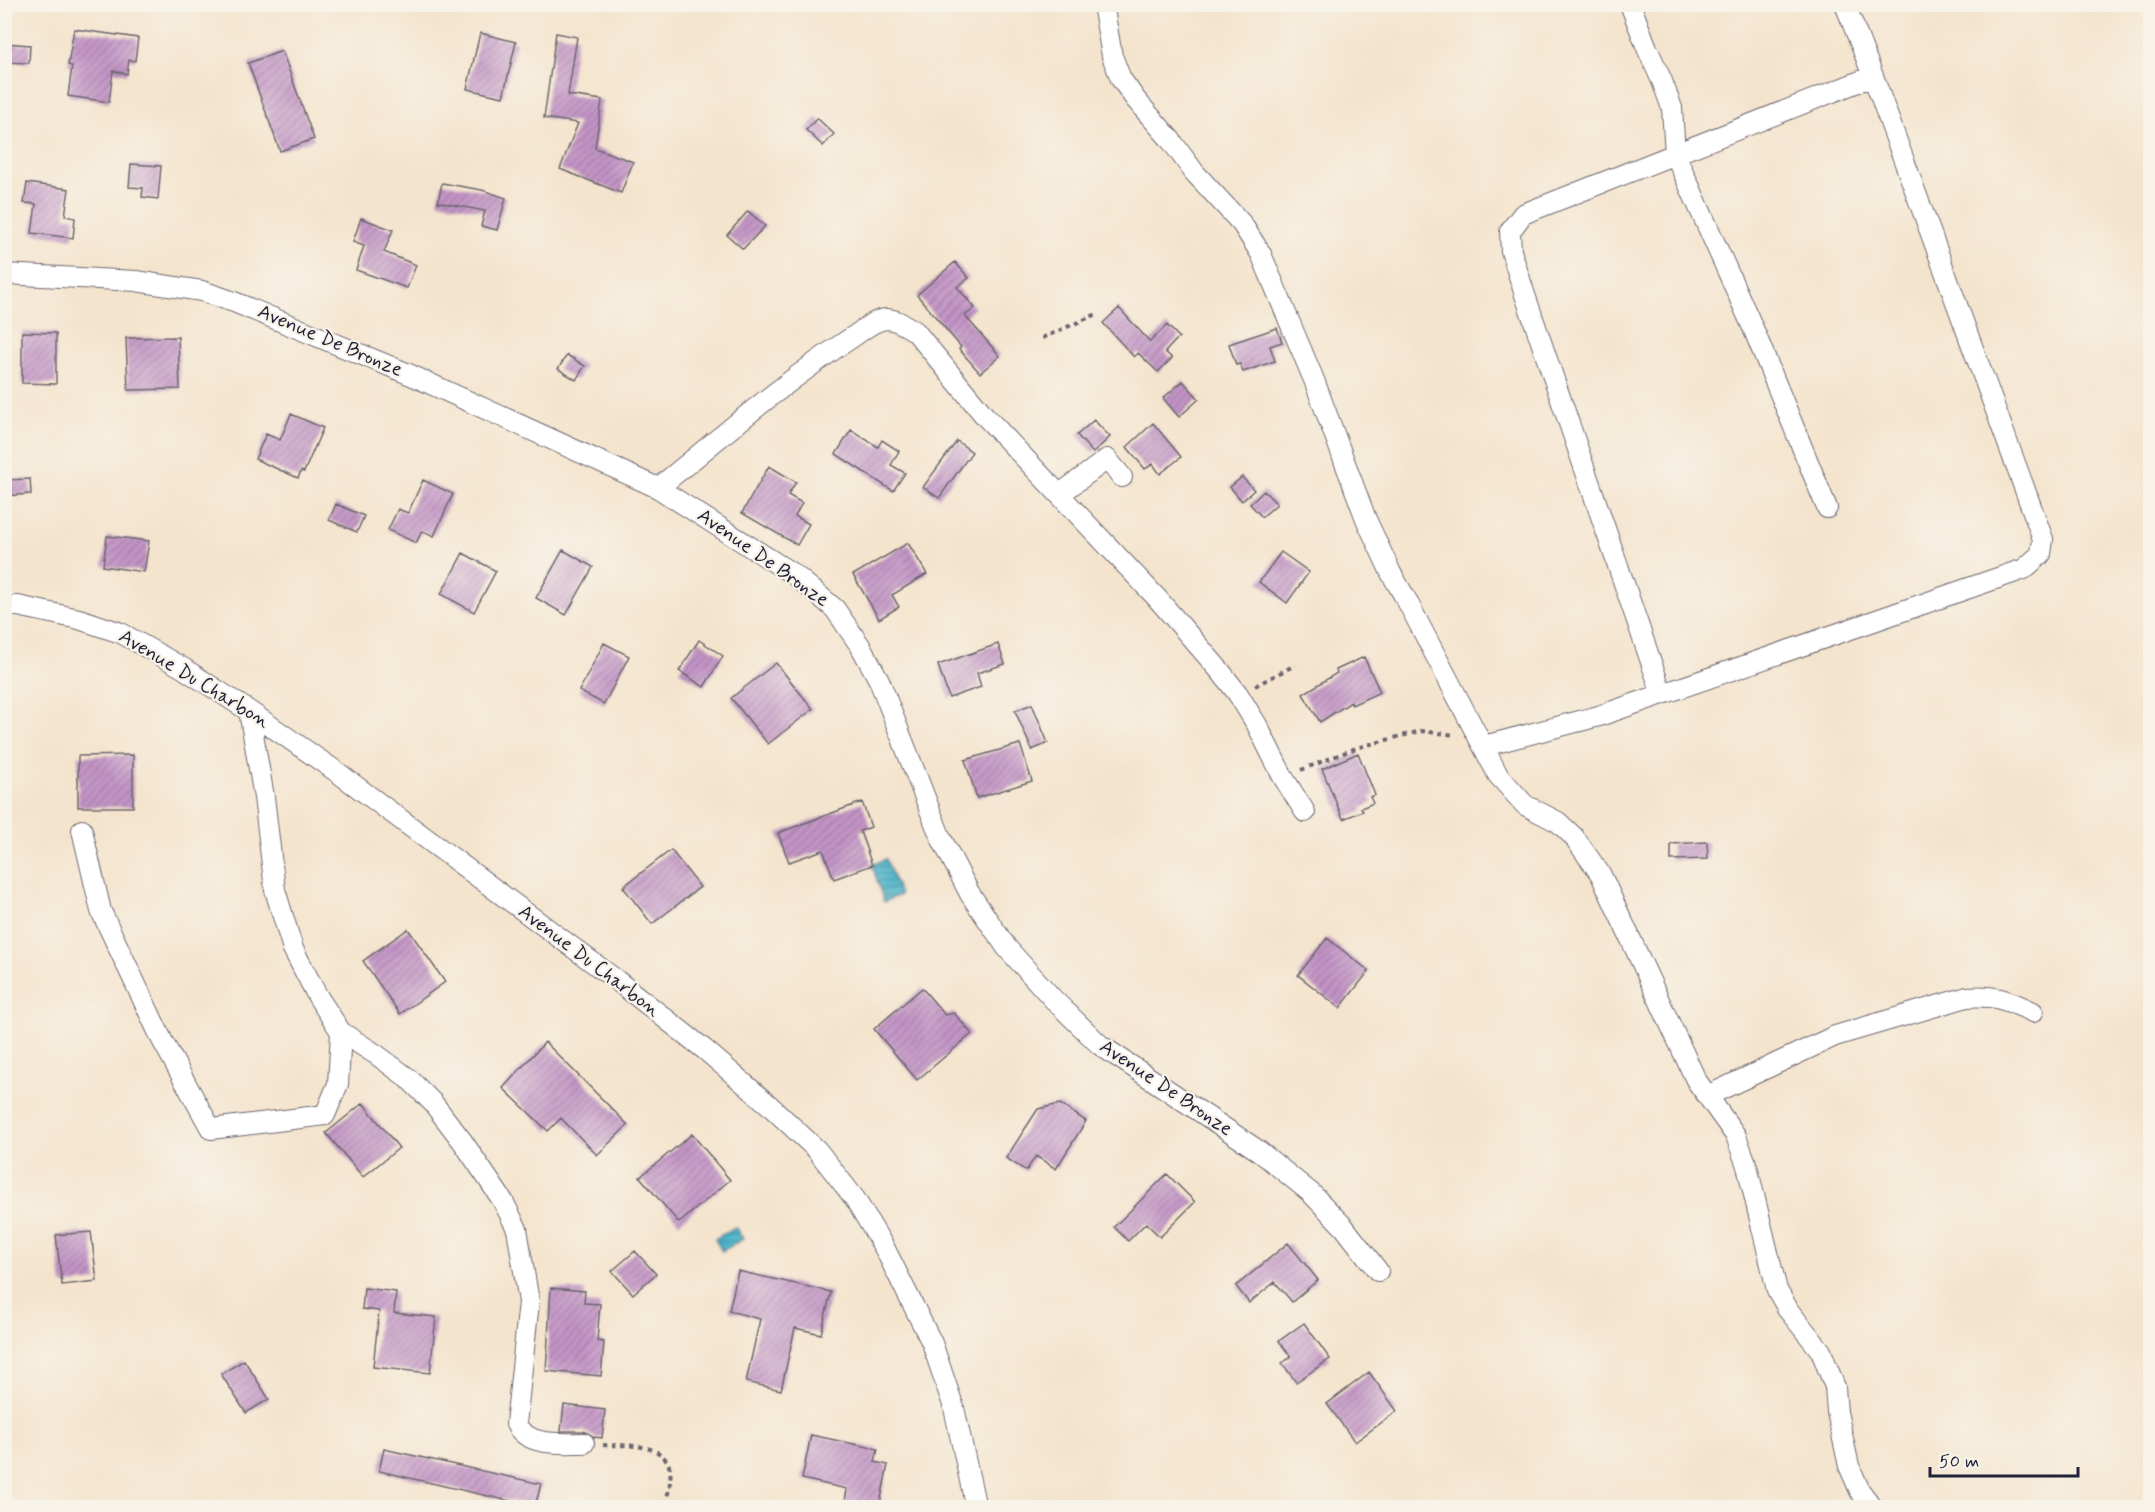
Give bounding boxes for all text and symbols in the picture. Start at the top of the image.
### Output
street label: Avenue De Bronze [253,298,407,384]
street label: Avenue De Bronze [692,502,834,614]
street label: Avenue Du Charbon [114,623,275,735]
street label: Avenue Du Charbon [512,899,666,1024]
street label: Avenue De Bronze [1094,1033,1238,1143]
scale bar [1930,1440,2078,1478]
text: 50 m [1939,1450,1979,1474]

